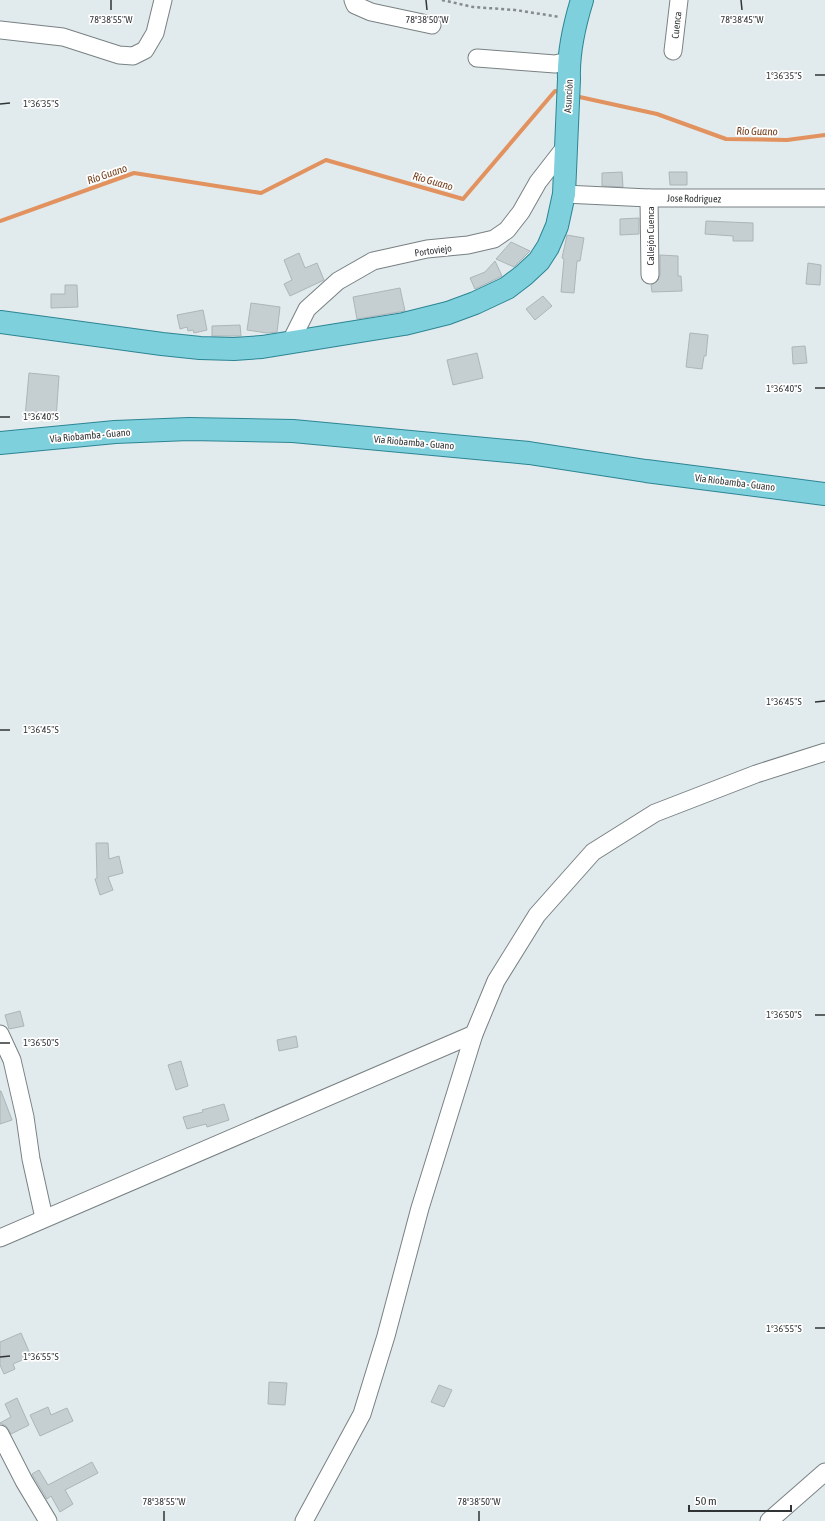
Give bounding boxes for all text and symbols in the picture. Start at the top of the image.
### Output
street label: Cuenca [670,11,683,39]
text: 78°38'55"W [89,14,133,25]
text: 78°38'50"W [405,14,449,25]
text: 78°38'45"W [720,14,764,25]
text: 1°36'35"S [766,70,802,81]
street label: Asunción [562,79,575,113]
text: 1°36'35"S [23,98,59,109]
water label: Río Guano [736,125,778,137]
water label: Río Guano [85,162,129,186]
water label: Río Guano [411,170,455,192]
street label: Jose Rodriguez [667,193,722,204]
street label: Callejón Cuenca [645,206,656,266]
street label: Portoviejo [414,242,453,259]
text: 1°36'40"S [766,383,802,394]
text: 1°36'40"S [23,411,59,422]
street label: Vía Riobamba - Guano [49,426,131,444]
street label: Vía Riobamba - Guano [373,433,455,452]
street label: Vía Riobamba - Guano [694,472,776,493]
text: 1°36'45"S [766,696,802,707]
text: 1°36'45"S [23,724,59,735]
text: 1°36'50"S [766,1009,802,1020]
text: 1°36'50"S [23,1037,59,1048]
text: 1°36'55"S [766,1323,802,1334]
text: 1°36'55"S [23,1351,59,1362]
scale bar [689,1487,791,1513]
text: 50 m [695,1494,717,1508]
text: 78°38'55"W [142,1496,186,1507]
text: 78°38'50"W [457,1496,501,1507]

